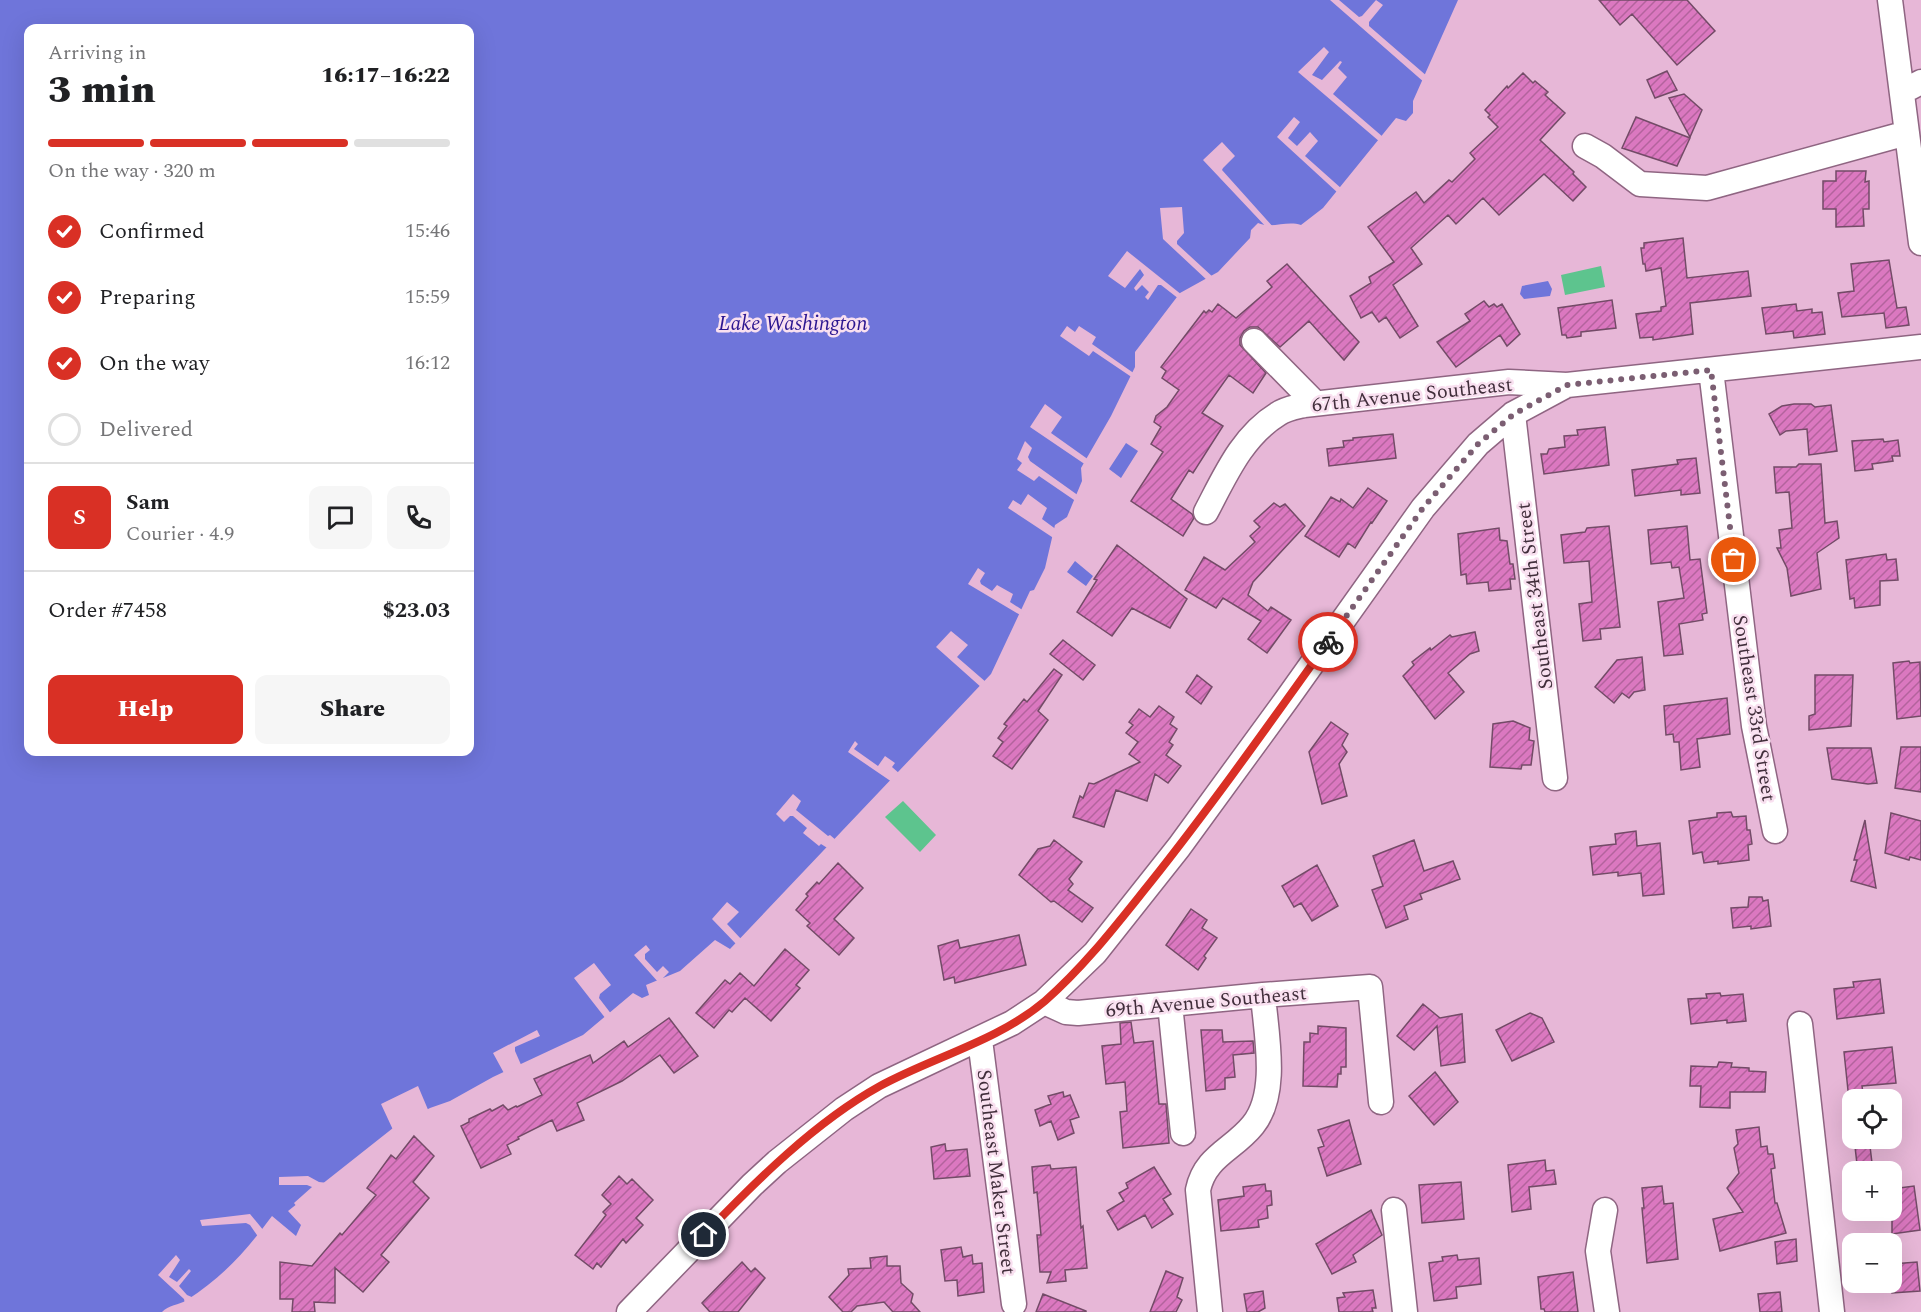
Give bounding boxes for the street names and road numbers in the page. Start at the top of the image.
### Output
street label: 67th Avenue Southeast [1310,370,1514,420]
street label: Southeast 34th Street [1509,501,1561,691]
street label: Southeast 33rd Street [1724,613,1784,804]
street label: 69th Avenue Southeast [1104,978,1308,1026]
street label: Southeast Maker Street [969,1068,1023,1276]

